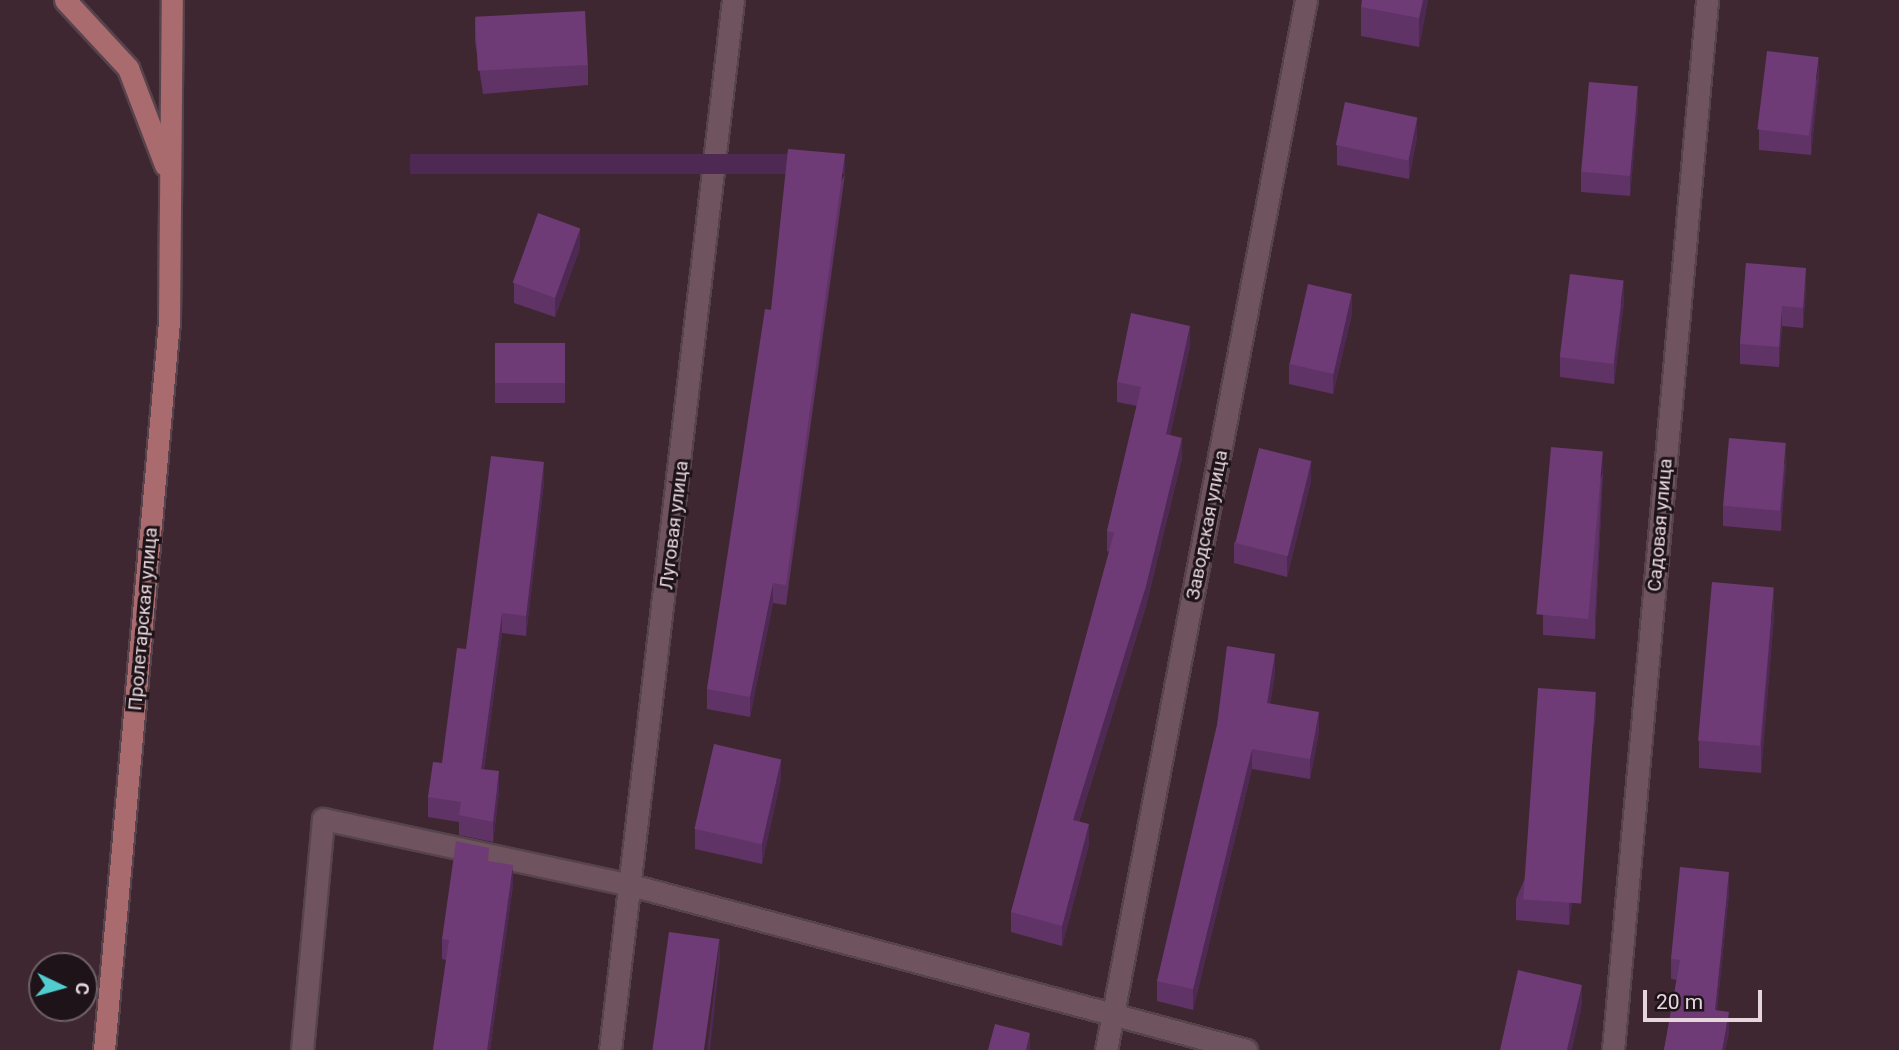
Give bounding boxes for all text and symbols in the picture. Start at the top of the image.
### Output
street label: Заводская улица [1181,448,1233,602]
street label: Садовая улица [1643,458,1677,592]
street label: Луговая улица [655,459,693,591]
street label: Пролетарская улица [124,527,162,711]
north arrow [28,952,98,1022]
scale bar [1647,976,1766,1020]
text: С [70,982,94,996]
text: 20 m [1656,990,1703,1014]

